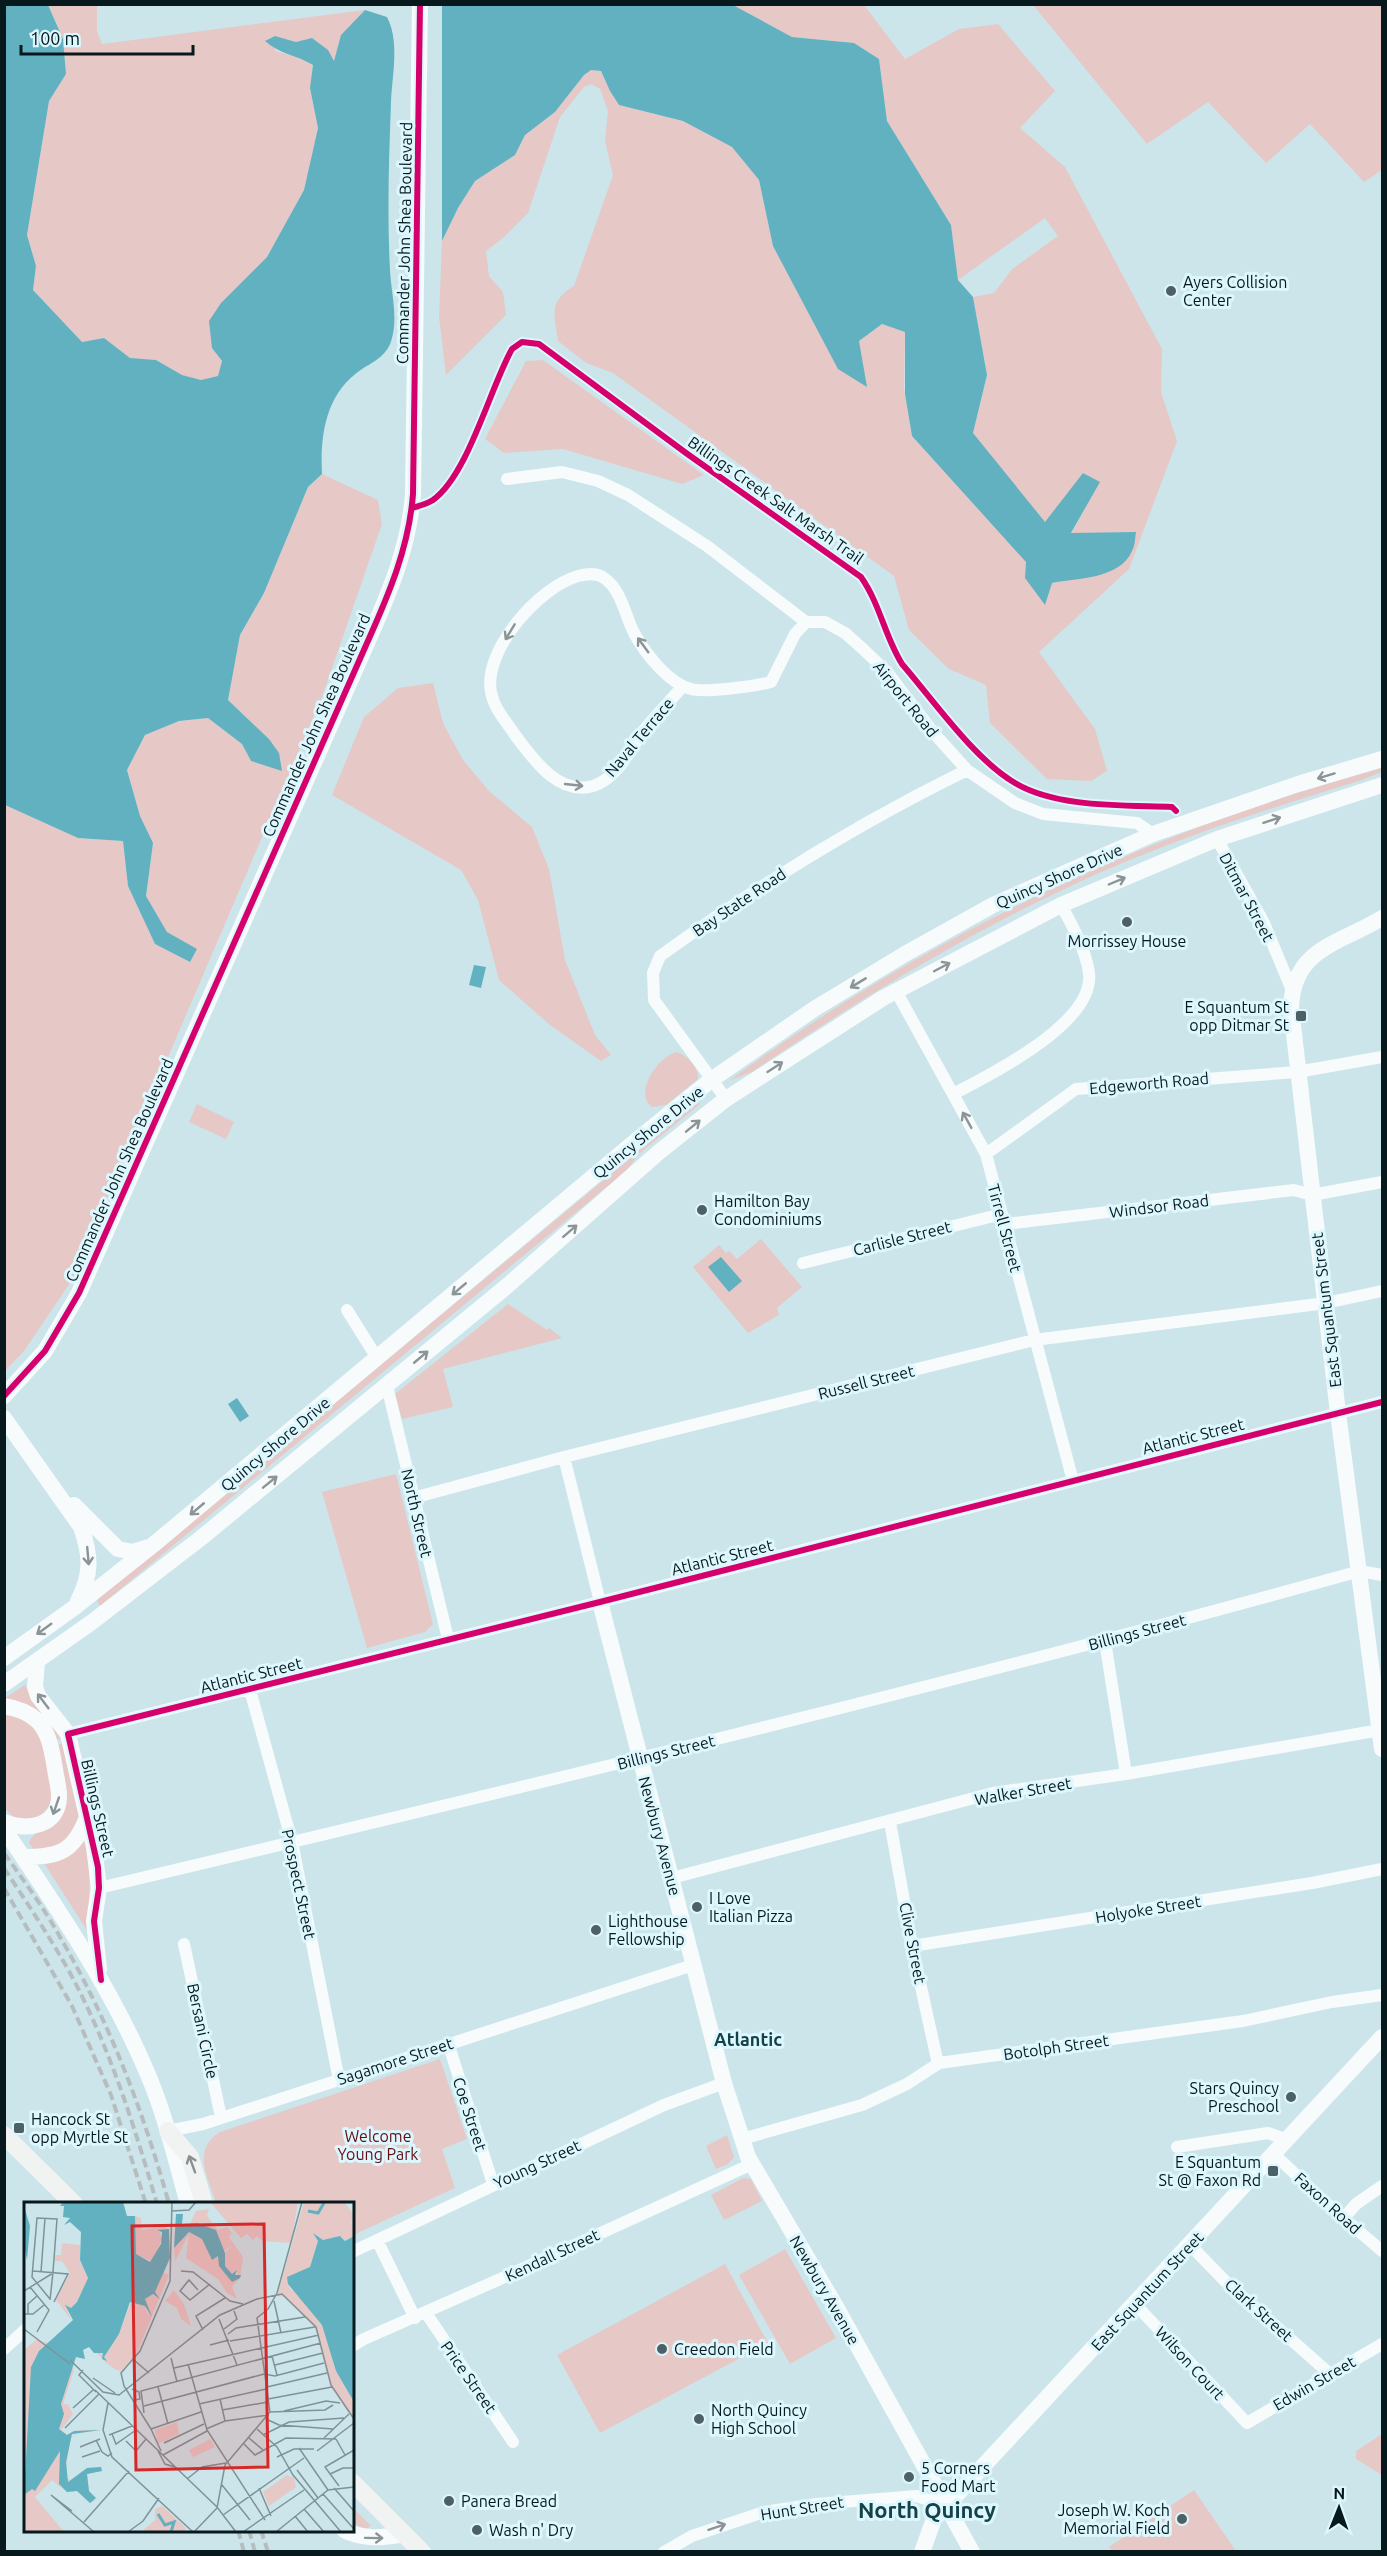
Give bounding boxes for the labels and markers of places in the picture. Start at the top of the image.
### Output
place label: Ayers Collision Center [1183,273,1287,309]
marker: Ayers Collision Center [1164,284,1178,298]
marker: Morrissey House [1120,915,1134,929]
place label: Morrissey House [1068,932,1186,950]
place label: E Squantum St opp Ditmar St [1185,998,1290,1034]
marker: E Squantum St opp Ditmar St [1294,1009,1308,1023]
place label: Hamilton Bay Condominiums [714,1192,822,1228]
marker: Hamilton Bay Condominiums [695,1203,709,1217]
place label: I Love Italian Pizza [709,1889,793,1925]
marker: I Love Italian Pizza [690,1900,704,1914]
place label: Lighthouse Fellowship [608,1912,688,1948]
marker: Lighthouse Fellowship [589,1923,603,1937]
place label: Stars Quincy Preschool [1190,2079,1279,2115]
marker: Stars Quincy Preschool [1284,2090,1298,2104]
place label: Hancock St opp Myrtle St [31,2110,129,2146]
marker: Hancock St opp Myrtle St [12,2121,26,2135]
place label: E Squantum St @ Faxon Rd [1159,2153,1261,2189]
marker: E Squantum St @ Faxon Rd [1266,2164,1280,2178]
place label: Creedon Field [674,2340,774,2358]
marker: Creedon Field [655,2342,669,2356]
place label: North Quincy High School [711,2401,807,2437]
marker: North Quincy High School [692,2412,706,2426]
place label: 5 Corners Food Mart [921,2459,996,2495]
marker: 5 Corners Food Mart [902,2470,916,2484]
place label: Panera Bread [461,2492,557,2510]
marker: Panera Bread [442,2494,456,2508]
place label: Joseph W. Koch Memorial Field [1057,2501,1170,2537]
marker: Joseph W. Koch Memorial Field [1175,2512,1189,2526]
place label: Wash n' Dry [489,2521,573,2539]
marker: Wash n' Dry [470,2523,484,2537]

